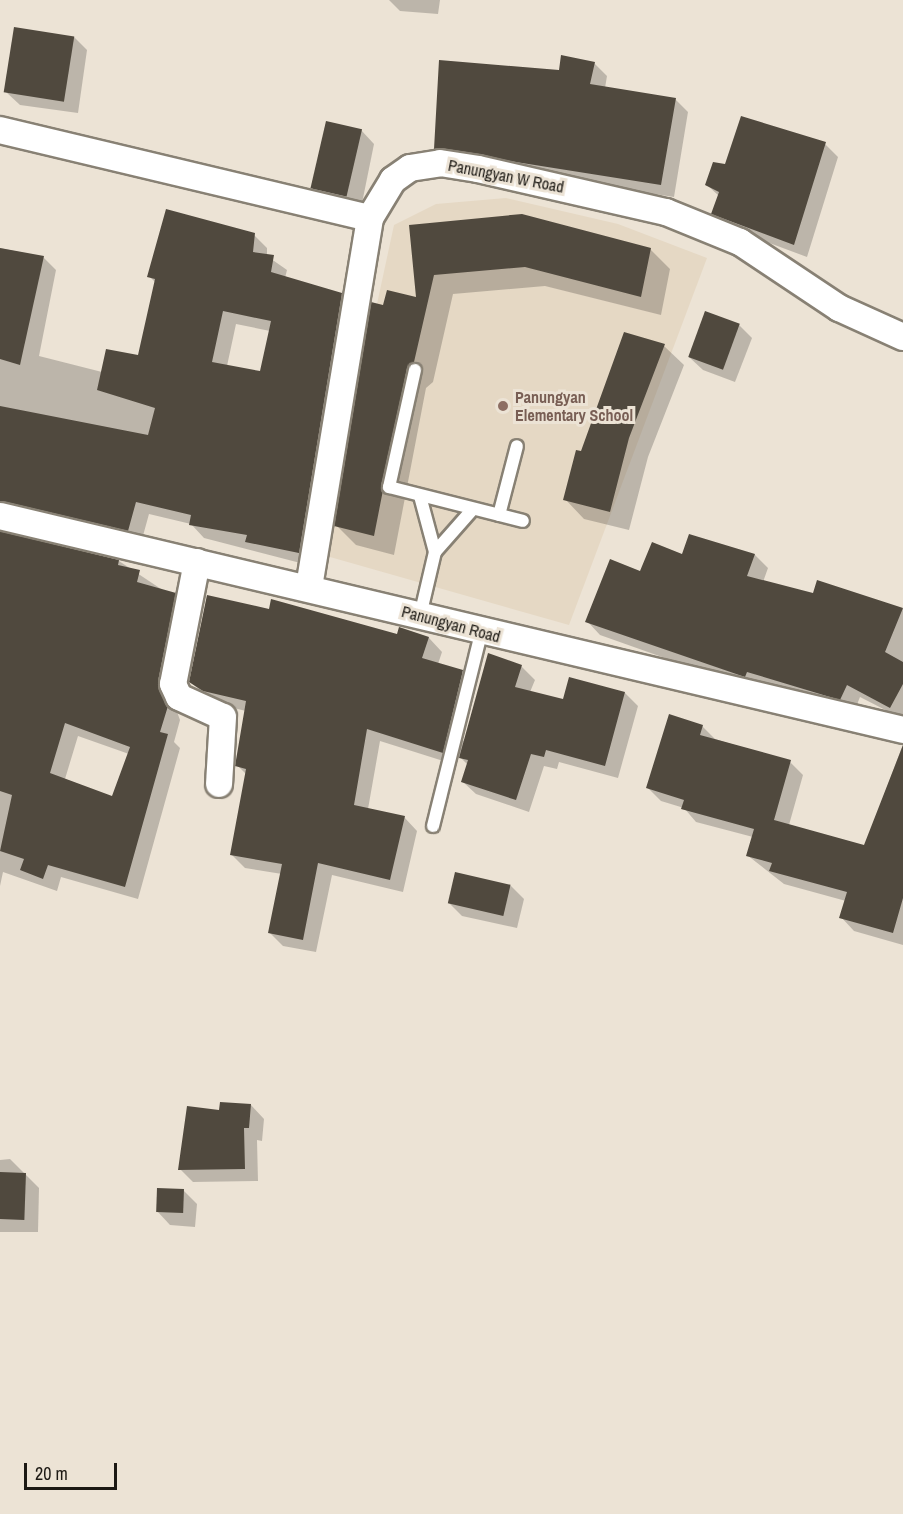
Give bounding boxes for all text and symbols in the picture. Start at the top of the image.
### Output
street label: Panungyan W Road [447,155,565,197]
place label: Panungyan Elementary School [515,387,633,425]
marker: Panungyan Elementary School [496,399,510,413]
street label: Panungyan Road [400,602,502,646]
scale bar [27,1451,120,1489]
text: 20 m [35,1461,68,1486]

